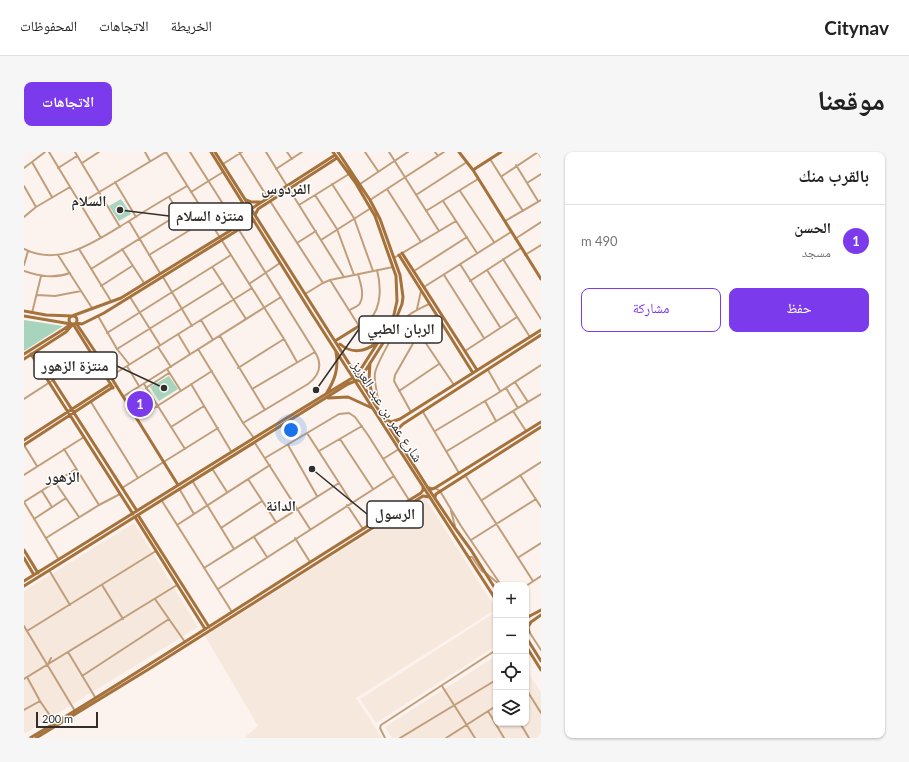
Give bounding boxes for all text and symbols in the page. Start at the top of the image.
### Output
text: Citynav [824,16,889,39]
text: المحفوظات [20,17,77,34]
text: الاتجاهات [99,17,149,34]
text: الخريطة [171,17,212,34]
button: الاتجاهات [24,82,112,126]
text: موقعنا [817,82,885,116]
text: بالقرب منك [799,165,869,186]
district label: الفردوس [261,179,311,198]
district label: السلام [72,191,106,211]
callout: منتزه السلام [169,203,252,230]
text: منتزه السلام [176,206,244,226]
text: الحسن [794,218,831,236]
text: 490 m [581,233,618,249]
text: 1 [852,233,860,249]
text: مسجد [802,244,831,260]
button: مشاركة [581,288,721,332]
button: حفظ [729,288,869,332]
callout: الربان الطبي [359,316,442,343]
text: الربان الطبي [367,319,435,341]
callout: منتزة الزهور [34,352,117,379]
text: منتزة الزهور [41,356,108,374]
street label: شارع عمر بن عبد العزيز [347,356,427,466]
pin: 1 [127,389,153,419]
your location [281,420,301,440]
district label: الزهور [45,467,80,485]
district label: الدانة [266,496,296,514]
callout: الرسول [367,501,423,528]
text: الرسول [375,504,415,523]
map controls [493,582,529,726]
button: + [493,582,529,618]
button: − [493,618,529,654]
button: locate [493,654,529,690]
button: layers [493,690,529,726]
scale bar [36,710,98,729]
text: 200 m [42,712,73,725]

